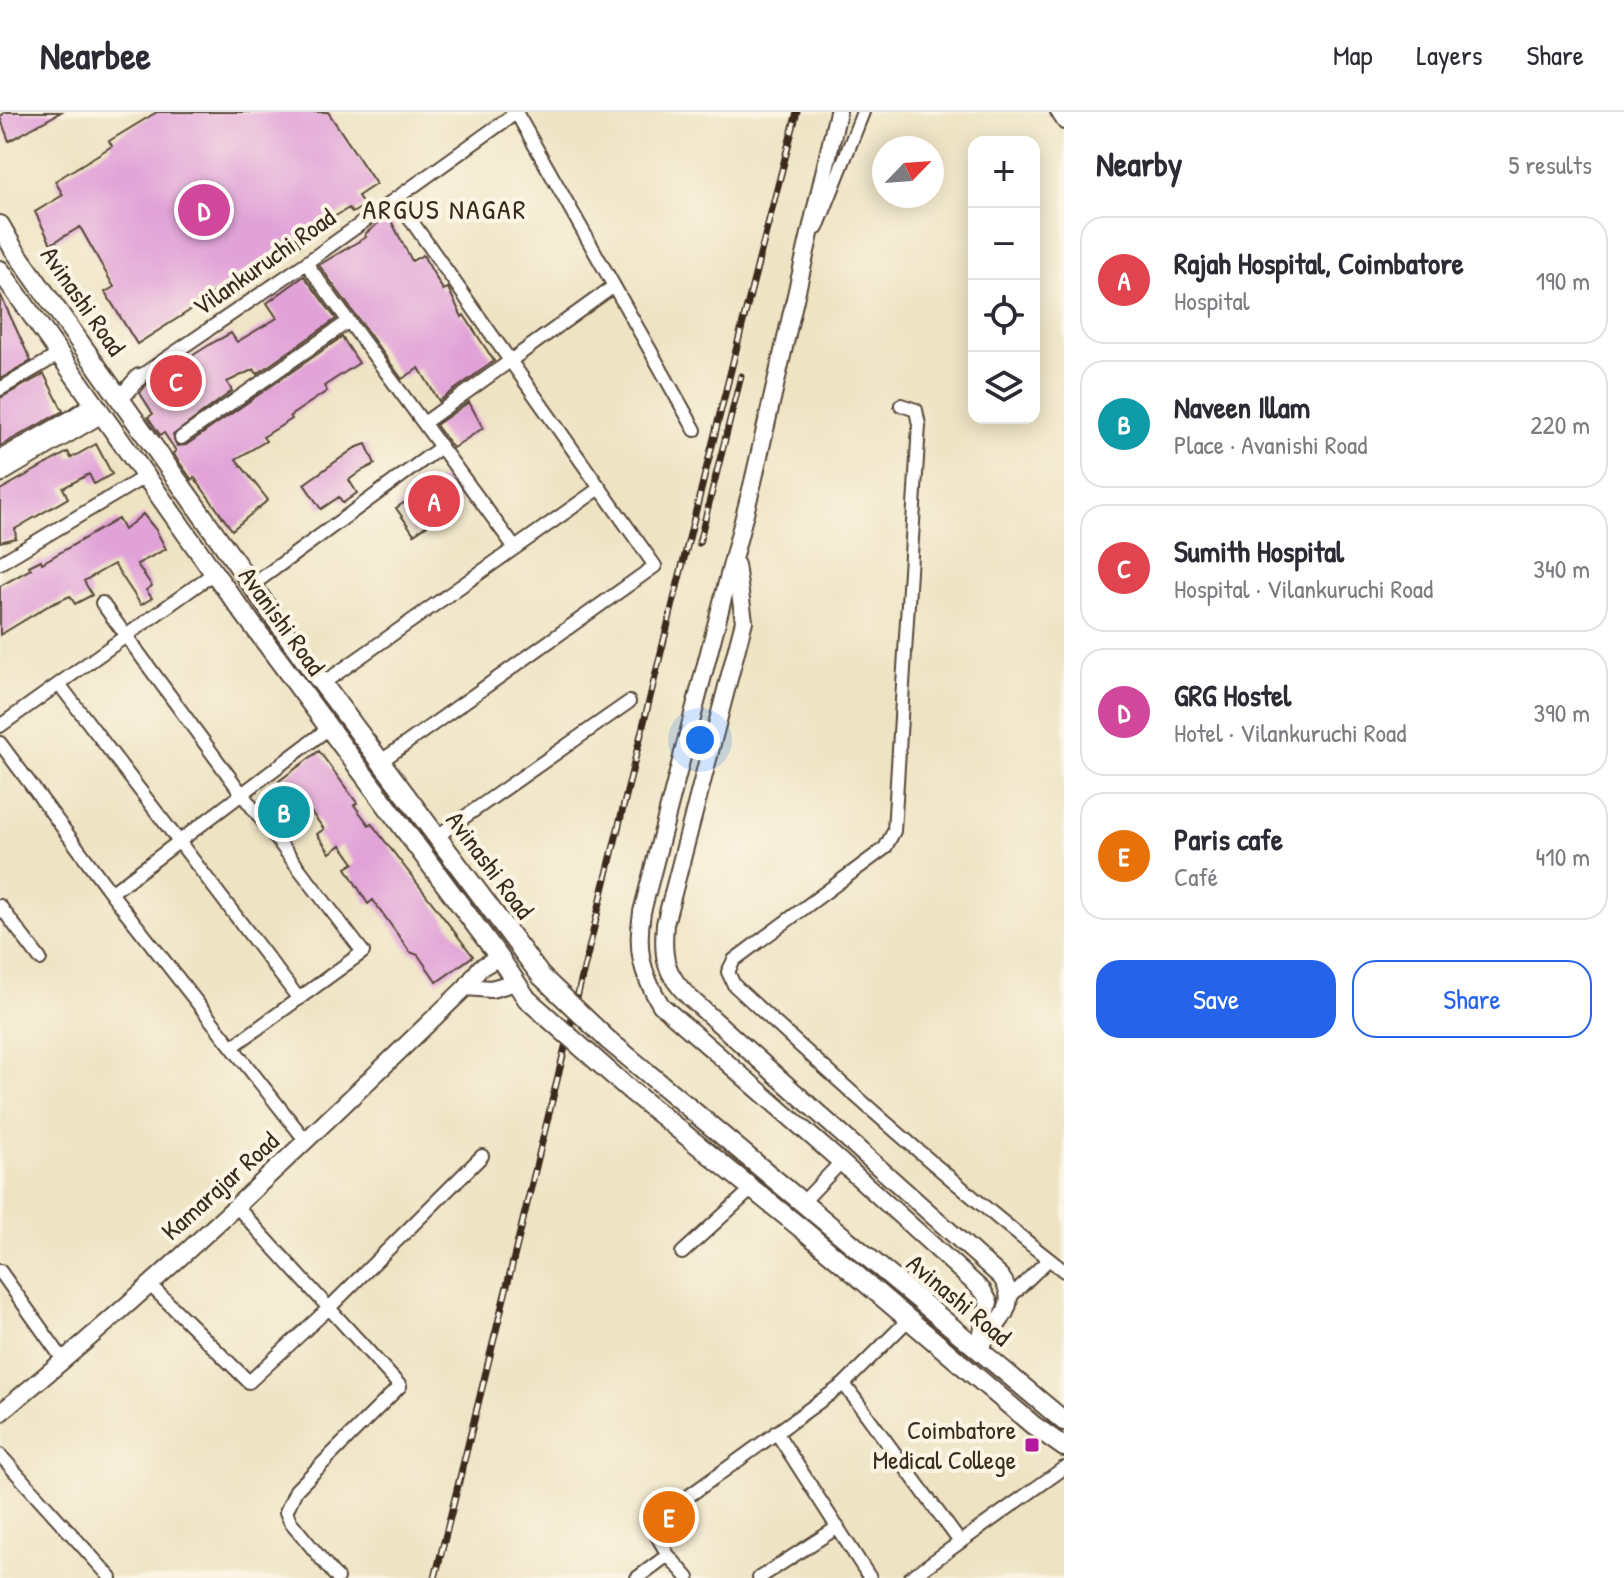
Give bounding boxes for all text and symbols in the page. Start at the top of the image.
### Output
text: Nearbee [40,29,151,81]
text: Map [1333,36,1373,74]
text: Layers [1417,36,1482,74]
text: Share [1526,36,1584,74]
north arrow [872,136,944,208]
map controls [968,136,1040,424]
button: + [968,136,1040,208]
text: Nearby [1096,141,1182,187]
text: 5 results [1508,147,1592,182]
pin: D [178,180,230,240]
district label: ARGUS NAGAR [363,190,527,228]
street label: Vilankuruchi Road [186,200,342,324]
button: − [968,208,1040,280]
street label: Avinashi Road [33,239,134,362]
text: Rajah Hospital, Coimbatore [1174,243,1464,283]
text: A [1118,263,1130,298]
text: 190 m [1536,263,1590,298]
button: locate [968,280,1040,352]
text: Hospital [1174,283,1250,318]
pin: C [150,351,202,411]
button: layers [968,352,1040,424]
text: Naveen Illam [1174,387,1310,427]
text: B [1117,407,1131,442]
text: 220 m [1530,407,1590,442]
text: Place · Avanishi Road [1174,427,1367,462]
pin: A [408,471,460,531]
text: Sumith Hospital [1174,531,1344,571]
text: C [1117,551,1131,586]
text: 340 m [1533,551,1590,586]
street label: Avanishi Road [231,559,334,682]
text: Hospital · Vilankuruchi Road [1174,571,1433,606]
text: GRG Hostel [1174,675,1291,715]
text: D [1118,695,1130,730]
text: 390 m [1534,695,1590,730]
text: Hotel · Vilankuruchi Road [1174,715,1406,750]
your location [680,720,720,760]
pin: B [258,782,310,842]
street label: Avinashi Road [438,804,542,926]
text: Paris cafe [1174,819,1283,859]
text: E [1118,839,1130,874]
text: 410 m [1536,839,1590,874]
text: Café [1174,859,1218,894]
button: Save [1096,960,1336,1038]
button: Share [1352,960,1592,1038]
street label: Kamarajar Road [153,1124,286,1248]
street label: Avinashi Road [900,1246,1019,1354]
place label: Coimbatore Medical College [873,1412,1016,1477]
marker: Coimbatore Medical College [1023,1436,1041,1454]
pin: E [643,1487,695,1547]

